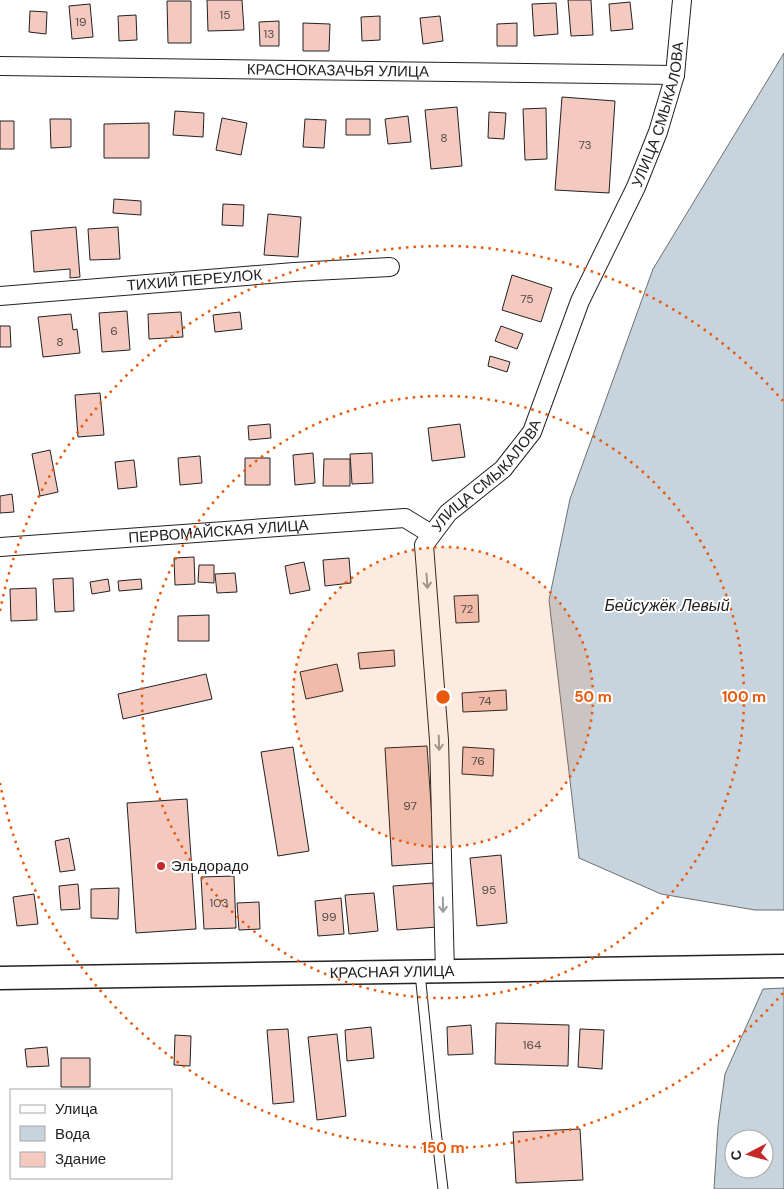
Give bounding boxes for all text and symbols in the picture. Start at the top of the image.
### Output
house number: 15 [219,7,231,23]
house number: 19 [75,14,87,30]
house number: 13 [264,26,274,42]
street label: УЛИЦА СМЫКАЛОВА [627,41,688,190]
street label: КРАСНОКАЗАЧЬЯ УЛИЦА [247,59,429,82]
house number: 8 [440,130,448,146]
house number: 73 [578,137,592,153]
street label: ТИХИЙ ПЕРЕУЛОК [126,265,263,296]
house number: 75 [520,291,534,307]
house number: 6 [110,323,118,339]
house number: 8 [56,334,64,350]
street label: УЛИЦА СМЫКАЛОВА [427,417,546,536]
street label: ПЕРВОМАЙСКАЯ УЛИЦА [128,515,309,548]
one-way arrow [422,572,431,588]
water label: Бейсужёк Левый [604,595,730,616]
house number: 72 [460,601,474,617]
text: 50 m [574,687,612,707]
text: 100 m [722,687,766,707]
centre of rings [434,688,452,706]
house number: 74 [479,693,491,709]
one-way arrow [434,734,443,750]
house number: 76 [471,753,485,769]
house number: 97 [403,798,417,814]
place label: Эльдорадо [171,856,249,876]
marker: Эльдорадо [155,860,167,872]
house number: 95 [482,882,496,898]
house number: 103 [209,895,229,911]
one-way arrow [438,896,448,913]
house number: 99 [321,909,337,925]
street label: КРАСНАЯ УЛИЦА [329,961,454,983]
house number: 164 [523,1037,541,1053]
legend [10,1089,172,1179]
text: Улица [55,1099,98,1119]
text: Вода [55,1124,91,1144]
north arrow [724,1129,774,1179]
text: 150 m [422,1138,465,1158]
text: Здание [55,1149,106,1169]
text: С [727,1149,746,1161]

